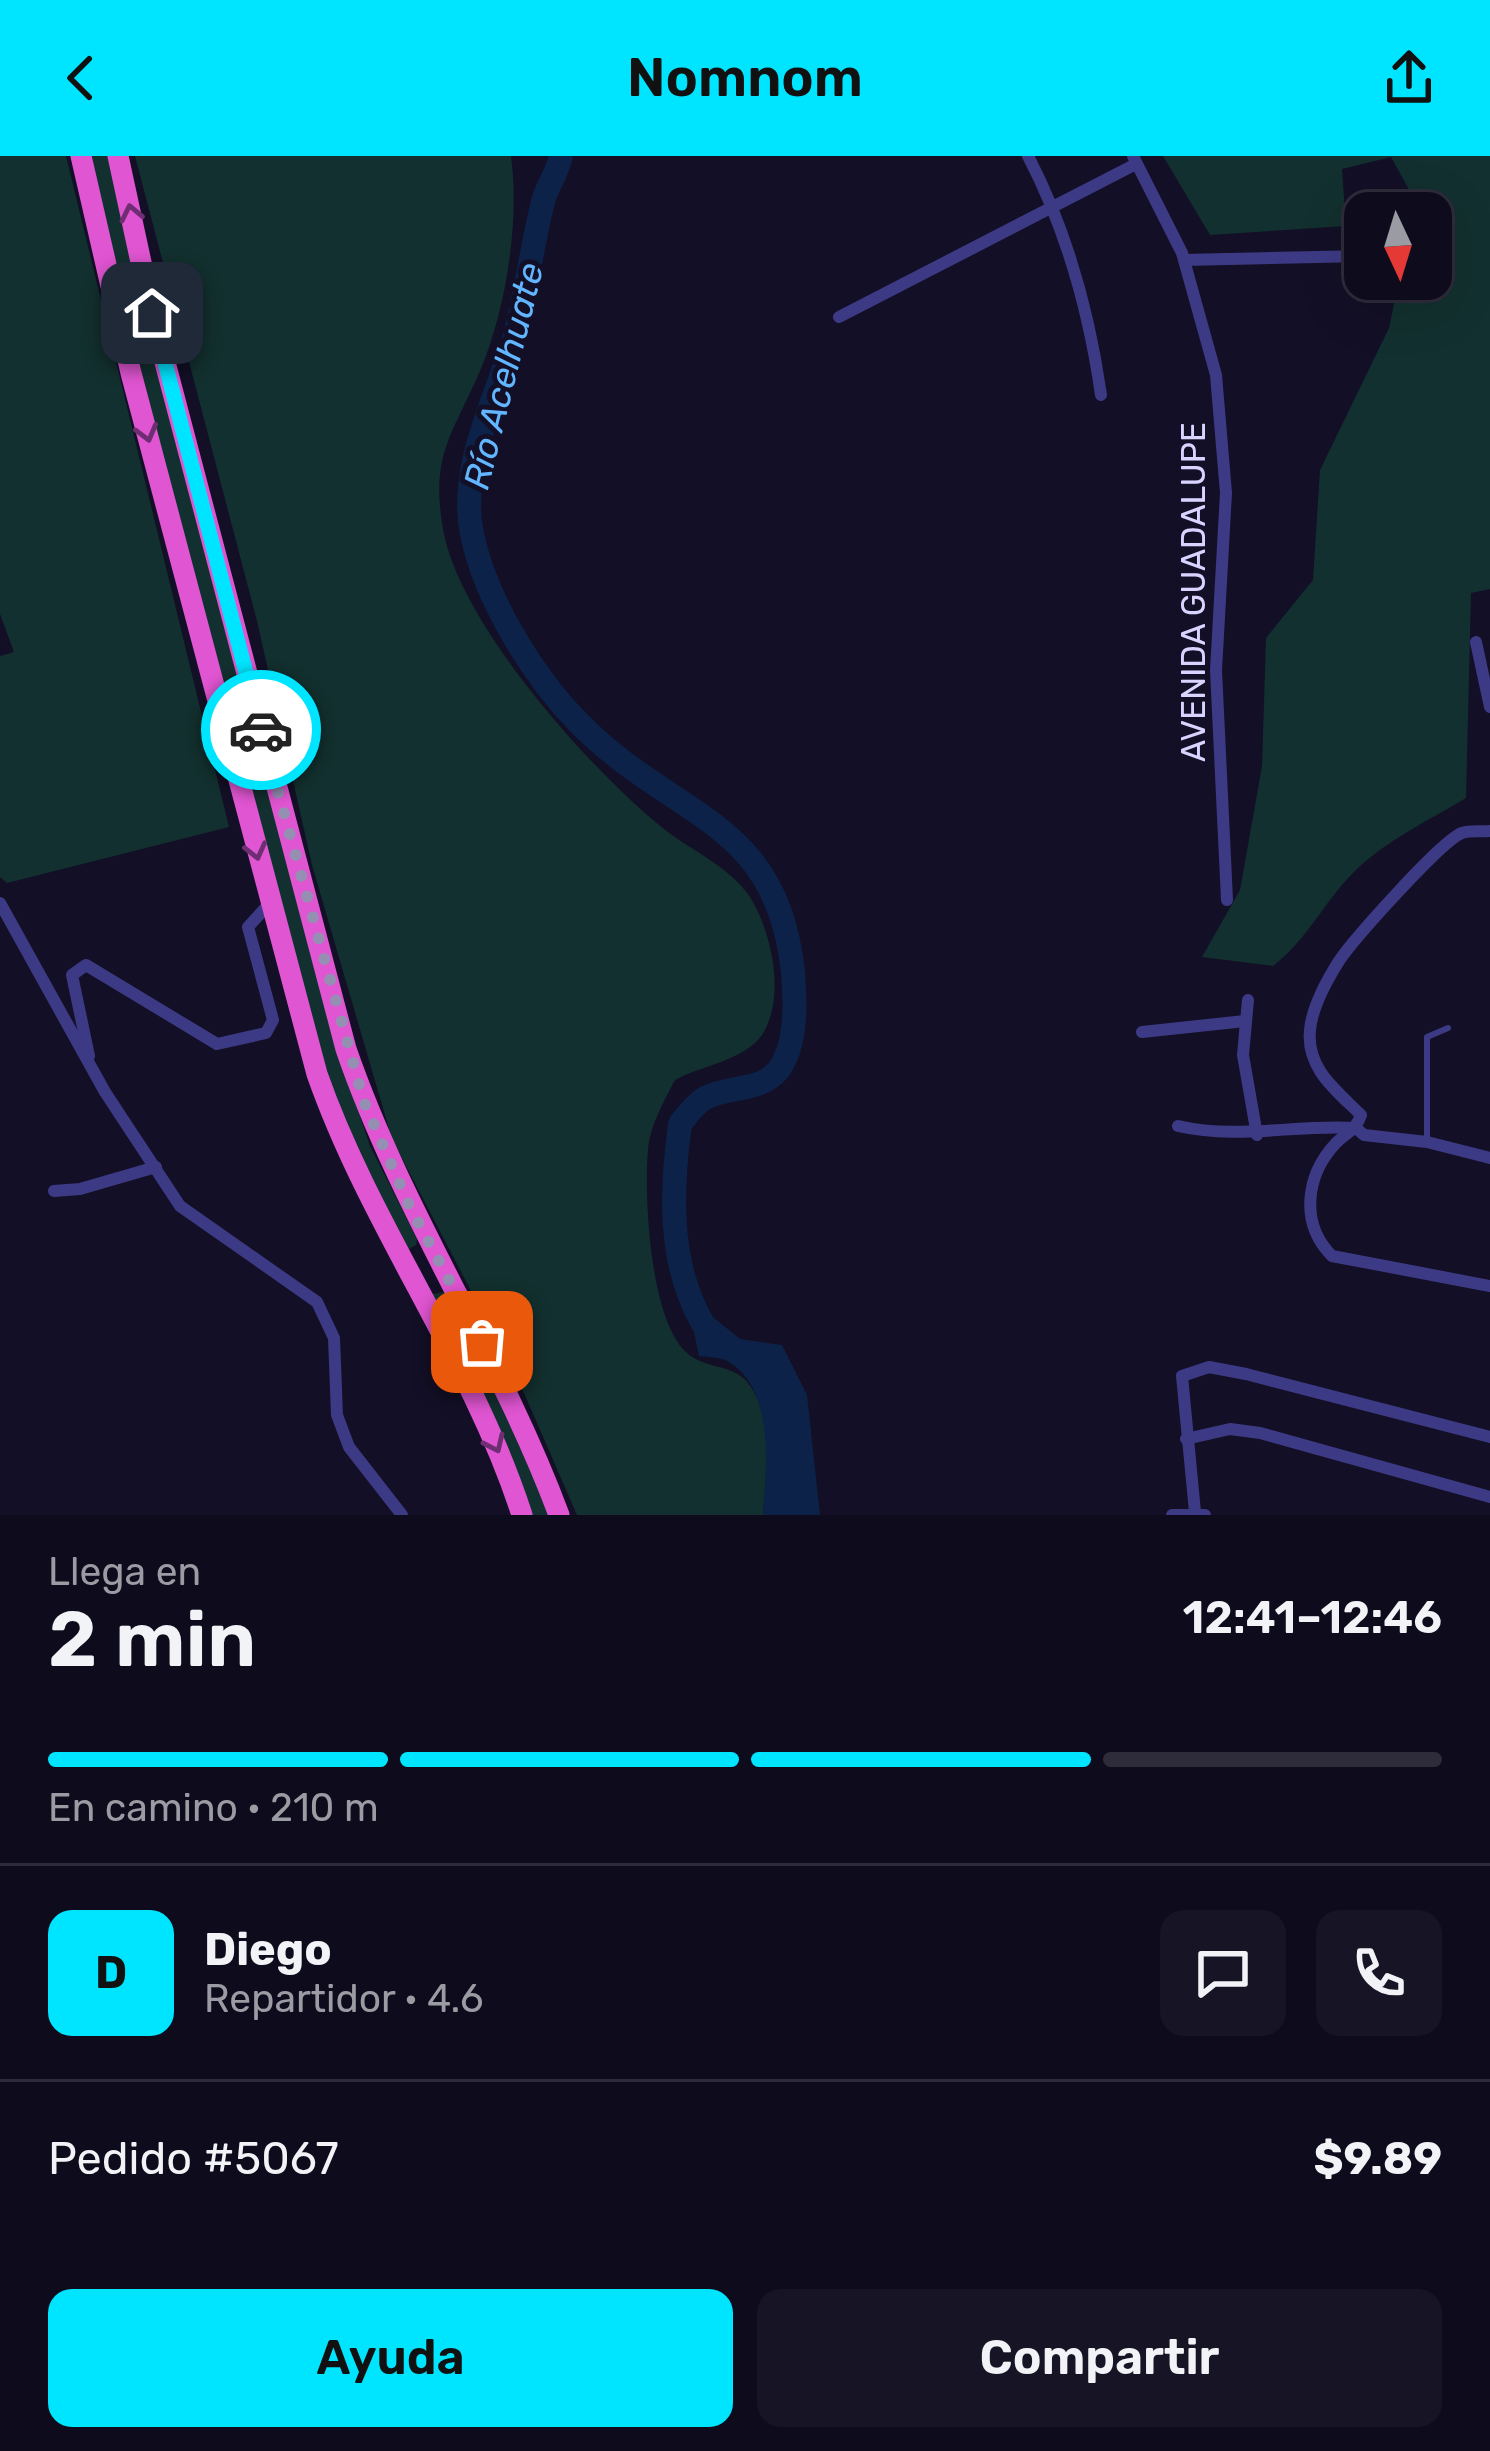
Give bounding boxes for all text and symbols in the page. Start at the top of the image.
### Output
icon: back [48,45,114,111]
icon: share [1376,45,1442,111]
text: Nomnom [627,46,863,110]
north arrow [1344,192,1452,300]
map controls [1344,192,1452,300]
one-way arrow [120,203,145,223]
water label: Río Acelhuate [455,258,552,494]
pin [101,262,203,364]
icon: home [119,280,185,346]
street label: AVENIDA GUADALUPE [1174,422,1213,762]
one-way arrow [133,423,158,443]
courier [201,670,321,790]
icon: car [228,697,294,763]
one-way arrow [242,841,267,861]
pin [431,1291,533,1393]
icon: bag [449,1309,515,1375]
one-way arrow [481,1432,504,1453]
text: Llega en [48,1549,201,1595]
text: 12:41–12:46 [1183,1591,1442,1644]
text: 2 min [48,1593,256,1686]
text: En camino · 210 m [48,1785,379,1831]
button: chat [1160,1910,1286,2036]
button: phone [1316,1910,1442,2036]
text: Diego [204,1923,332,1976]
text: D [95,1946,127,1999]
text: Repartidor · 4.6 [204,1976,483,2022]
text: Pedido #5067 [48,2132,339,2185]
text: $9.89 [1314,2132,1442,2185]
button: Ayuda [48,2289,733,2427]
button: Compartir [757,2289,1442,2427]

